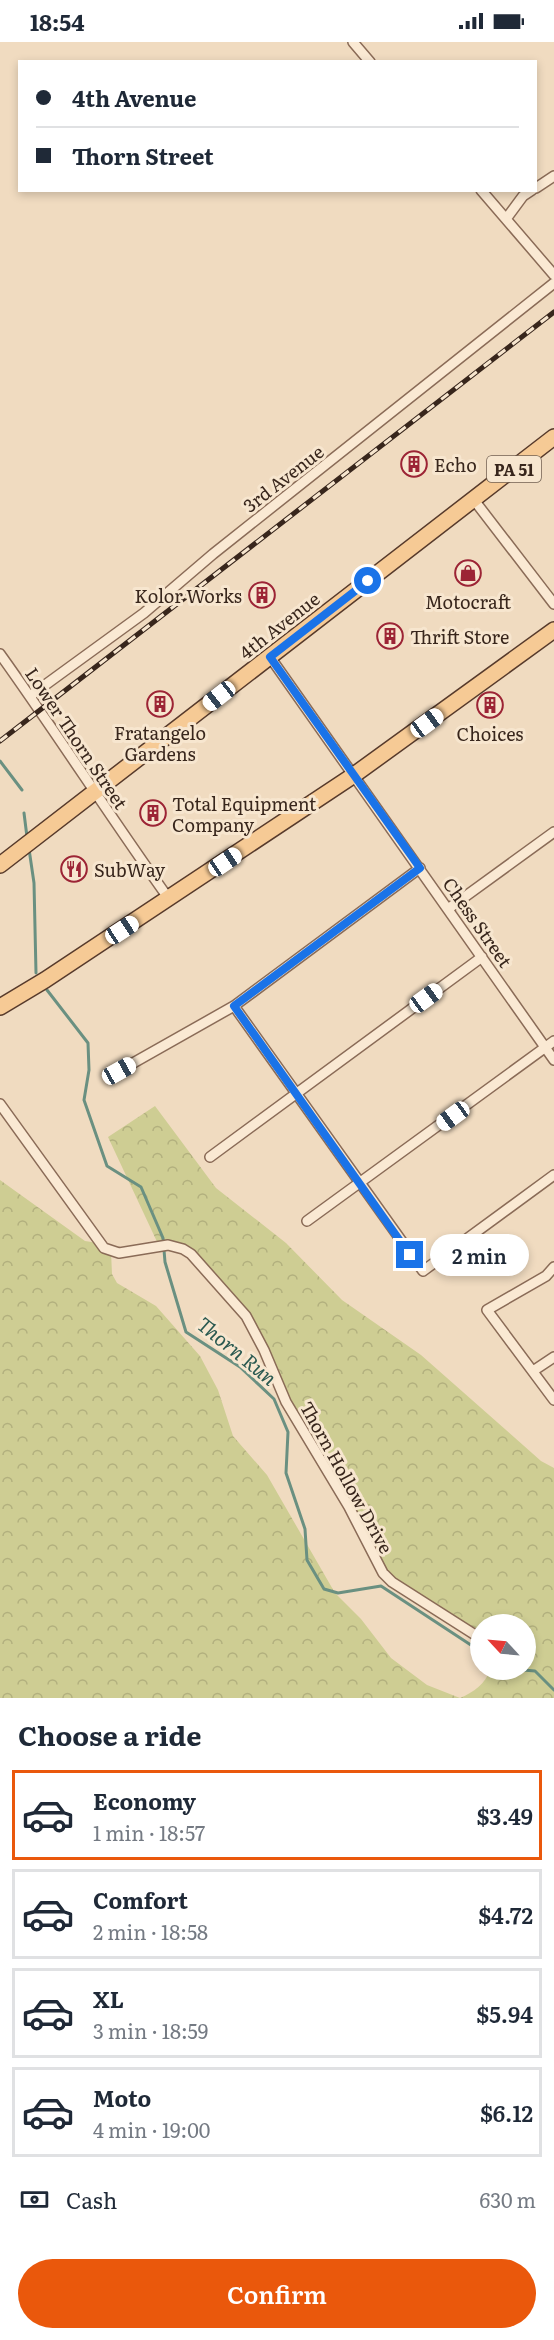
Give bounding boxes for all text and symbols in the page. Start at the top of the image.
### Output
text: 18:54 [30,5,85,38]
text: 4th Avenue [72,81,197,114]
text: Thorn Street [72,139,214,172]
street label: 3rd Avenue [237,438,329,518]
building icon: Echo [399,449,429,479]
place label: Echo [434,451,477,478]
road number: PA 51 [487,456,541,482]
shop icon: Motocraft [453,558,483,588]
route start [354,567,381,594]
building icon: Kolor Works [247,580,277,610]
place label: Kolor Works [135,582,242,609]
street label: 4th Avenue [233,585,325,665]
place label: Motocraft [425,588,512,615]
building icon: Thrift Store [375,621,405,651]
place label: Thrift Store [410,623,509,650]
street label: Lower Thorn Street [19,662,135,815]
car [199,678,239,714]
building icon: Fratangelo Gardens [145,689,175,719]
building icon: Choices [475,690,505,720]
car [407,705,447,741]
place label: Fratangelo Gardens [114,719,206,767]
place label: Choices [457,720,523,747]
place label: Total Equipment Company [172,790,317,838]
building icon: Total Equipment Company [138,798,168,828]
car [205,844,245,880]
restaurant icon: SubWay [59,854,89,884]
place label: SubWay [94,856,166,883]
street label: Chess Street [437,871,519,973]
car [102,913,142,947]
car [406,980,446,1016]
car [99,1054,139,1088]
car [433,1098,473,1134]
callout: 2 min [431,1234,530,1276]
text: 2 min [452,1240,507,1270]
route end [396,1241,423,1268]
water label: Thorn Run [192,1309,284,1391]
street label: Thorn Hollow Drive [294,1396,400,1558]
north arrow [470,1614,536,1680]
map controls [470,1614,536,1680]
text: Choose a ride [18,1714,201,1754]
text: Economy [93,1784,196,1817]
icon: car [21,1788,75,1842]
text: $3.49 [477,1799,533,1832]
text: 1 min · 18:57 [93,1817,205,1847]
text: Comfort [93,1883,188,1916]
icon: car [21,1887,75,1941]
text: $4.72 [478,1898,533,1931]
text: 2 min · 18:58 [93,1916,208,1946]
text: XL [93,1982,124,2015]
icon: car [21,1986,75,2040]
text: $5.94 [476,1997,533,2030]
text: 3 min · 18:59 [93,2015,208,2045]
text: Moto [93,2081,151,2114]
icon: car [21,2085,75,2139]
text: $6.12 [480,2096,533,2129]
text: 4 min · 19:00 [93,2114,210,2144]
icon: cash [18,2183,51,2216]
text: Cash [66,2183,117,2216]
text: 630 m [479,2184,536,2214]
button: Confirm [18,2259,536,2328]

